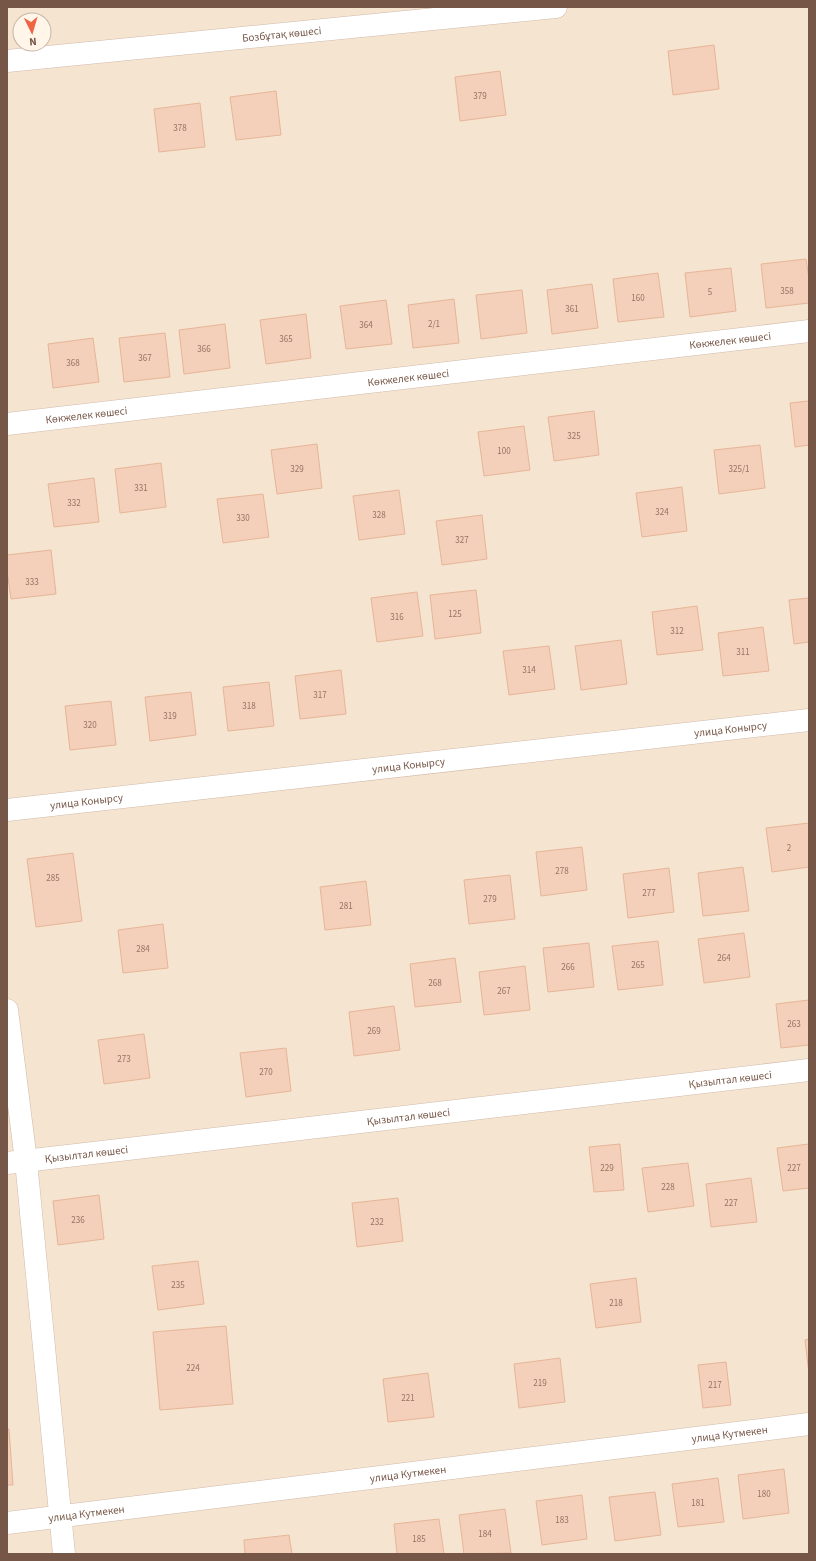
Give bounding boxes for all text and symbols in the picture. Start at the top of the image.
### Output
north arrow [12,12,52,52]
street label: Бозбұтақ көшесі [241,23,322,46]
text: N [29,34,37,49]
house number: 379 [473,90,487,103]
house number: 378 [173,122,187,135]
house number: 358 [780,285,794,298]
house number: 5 [708,286,713,299]
house number: 160 [631,292,645,305]
house number: 361 [565,303,579,316]
house number: 2/1 [428,318,440,331]
house number: 364 [359,319,373,332]
street label: Көкжелек көшесі [689,328,772,353]
house number: 365 [279,333,293,346]
house number: 366 [197,343,211,356]
house number: 367 [138,352,152,365]
house number: 368 [66,357,80,370]
street label: Көкжелек көшесі [367,366,450,390]
street label: Көкжелек көшесі [45,403,128,427]
house number: 325 [567,430,581,443]
house number: 100 [497,445,511,458]
house number: 329 [290,463,304,476]
house number: 325/1 [728,463,750,476]
house number: 331 [134,482,148,495]
house number: 332 [67,497,81,510]
house number: 324 [655,506,669,519]
house number: 328 [372,509,386,522]
house number: 330 [236,512,250,525]
house number: 327 [455,534,469,547]
house number: 333 [25,576,39,589]
house number: 125 [448,608,462,621]
house number: 316 [390,611,404,624]
house number: 312 [670,625,684,638]
house number: 311 [736,646,750,659]
house number: 314 [522,664,536,677]
house number: 317 [313,689,327,702]
house number: 318 [242,700,256,713]
house number: 319 [163,710,177,723]
street label: улица Конырсу [693,718,768,741]
house number: 320 [83,719,97,732]
street label: улица Конырсу [371,754,446,777]
street label: улица Конырсу [49,790,124,813]
house number: 2 [787,842,792,855]
house number: 278 [555,865,569,878]
house number: 285 [46,872,60,885]
house number: 277 [642,887,656,900]
house number: 279 [483,893,497,906]
house number: 281 [339,900,353,913]
house number: 284 [136,943,150,956]
house number: 264 [717,952,731,965]
house number: 265 [631,959,645,972]
house number: 266 [561,961,575,974]
house number: 268 [428,977,442,990]
house number: 267 [497,985,511,998]
house number: 263 [787,1018,801,1031]
house number: 269 [367,1025,381,1038]
house number: 273 [117,1053,131,1066]
house number: 270 [259,1066,273,1079]
street label: Қызылтал көшесі [688,1067,773,1092]
street label: Қызылтал көшесі [366,1105,451,1129]
street label: Қызылтал көшесі [44,1142,129,1167]
house number: 229 [600,1162,614,1175]
house number: 227 [787,1162,801,1175]
house number: 228 [661,1181,675,1194]
house number: 227 [724,1197,738,1210]
house number: 236 [71,1214,85,1227]
house number: 232 [370,1216,384,1229]
house number: 235 [171,1279,185,1292]
house number: 218 [609,1297,623,1310]
house number: 224 [186,1362,200,1375]
house number: 219 [533,1377,547,1390]
house number: 217 [708,1379,722,1392]
house number: 221 [401,1392,415,1405]
street label: улица Кутмекен [691,1422,769,1446]
street label: улица Кутмекен [369,1462,447,1486]
house number: 180 [757,1488,771,1501]
house number: 181 [691,1497,705,1510]
street label: улица Кутмекен [47,1502,125,1526]
house number: 183 [555,1514,569,1527]
house number: 184 [478,1528,492,1541]
house number: 185 [412,1533,426,1546]

